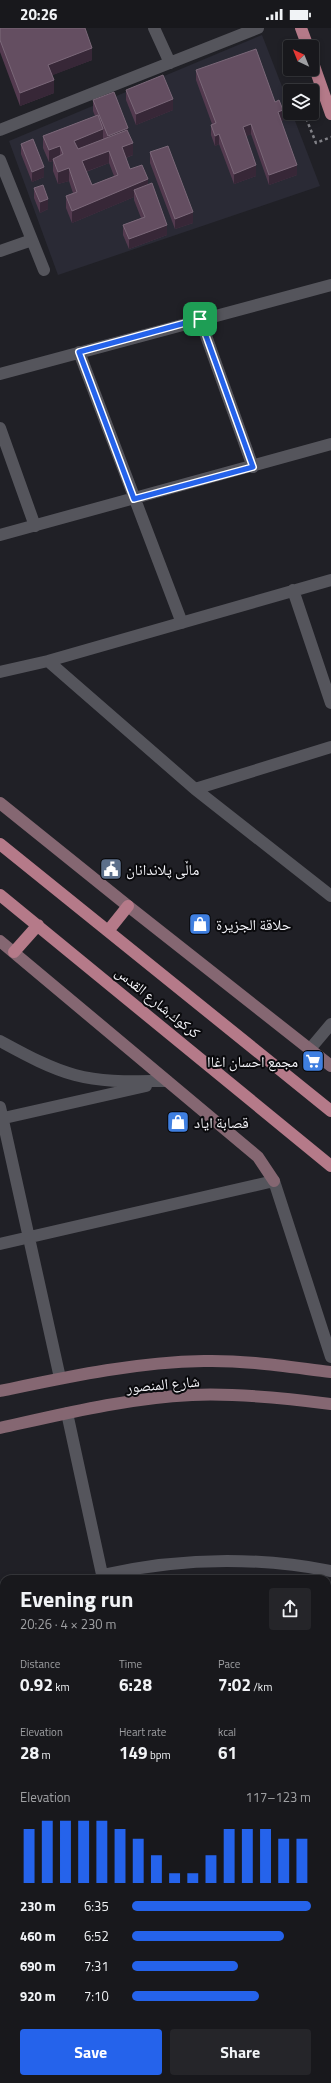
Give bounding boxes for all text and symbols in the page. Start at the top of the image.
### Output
text: 20:26 [20,3,57,26]
north arrow [283,40,319,76]
map controls [283,40,319,120]
button: layers [283,84,319,120]
pin [183,302,217,336]
icon: arrive [189,308,211,330]
public building icon: ماڵی پلاندانان [98,856,124,882]
place label: ماڵی پلاندانان [126,858,199,881]
shop icon: حلاقة الجزيرة [187,911,213,937]
place label: حلاقة الجزيرة [216,913,292,936]
street label: كركوك,شارع القدس [110,960,206,1044]
supermarket icon: مجمع احسان اغاا [300,1048,326,1074]
place label: مجمع احسان اغاا [207,1050,298,1073]
shop icon: قصابة اياد [165,1109,191,1135]
place label: قصابة اياد [194,1111,249,1134]
street label: شارع المنصور [124,1369,201,1399]
text: Evening run [20,1582,133,1616]
button: share [269,1588,311,1630]
text: 20:26 · 4 × 230 m [20,1614,116,1634]
text: Distance [20,1656,60,1672]
text: Time [119,1656,142,1672]
text: Pace [218,1656,240,1672]
text: 0.92 [20,1672,53,1698]
text: 6:28 [119,1672,152,1698]
text: 7:02 [218,1672,251,1698]
text: km [53,1679,70,1695]
text: /km [251,1679,272,1695]
text: Elevation [20,1724,63,1740]
text: Heart rate [119,1724,166,1740]
text: kcal [218,1724,236,1740]
text: 28 [20,1740,39,1766]
text: 149 [119,1740,148,1766]
text: 61 [218,1740,237,1766]
text: m [39,1747,51,1763]
text: bpm [148,1747,171,1763]
text: Elevation [20,1787,71,1807]
text: 117–123 m [245,1787,311,1807]
text: 230 m [20,1896,56,1916]
text: 6:35 [84,1896,109,1916]
text: 460 m [20,1926,56,1946]
text: 6:52 [84,1926,109,1946]
text: 690 m [20,1956,56,1976]
text: 7:31 [84,1956,109,1976]
text: 920 m [20,1986,56,2006]
text: 7:10 [84,1986,109,2006]
button: Save [20,2029,162,2075]
button: Share [170,2029,311,2075]

